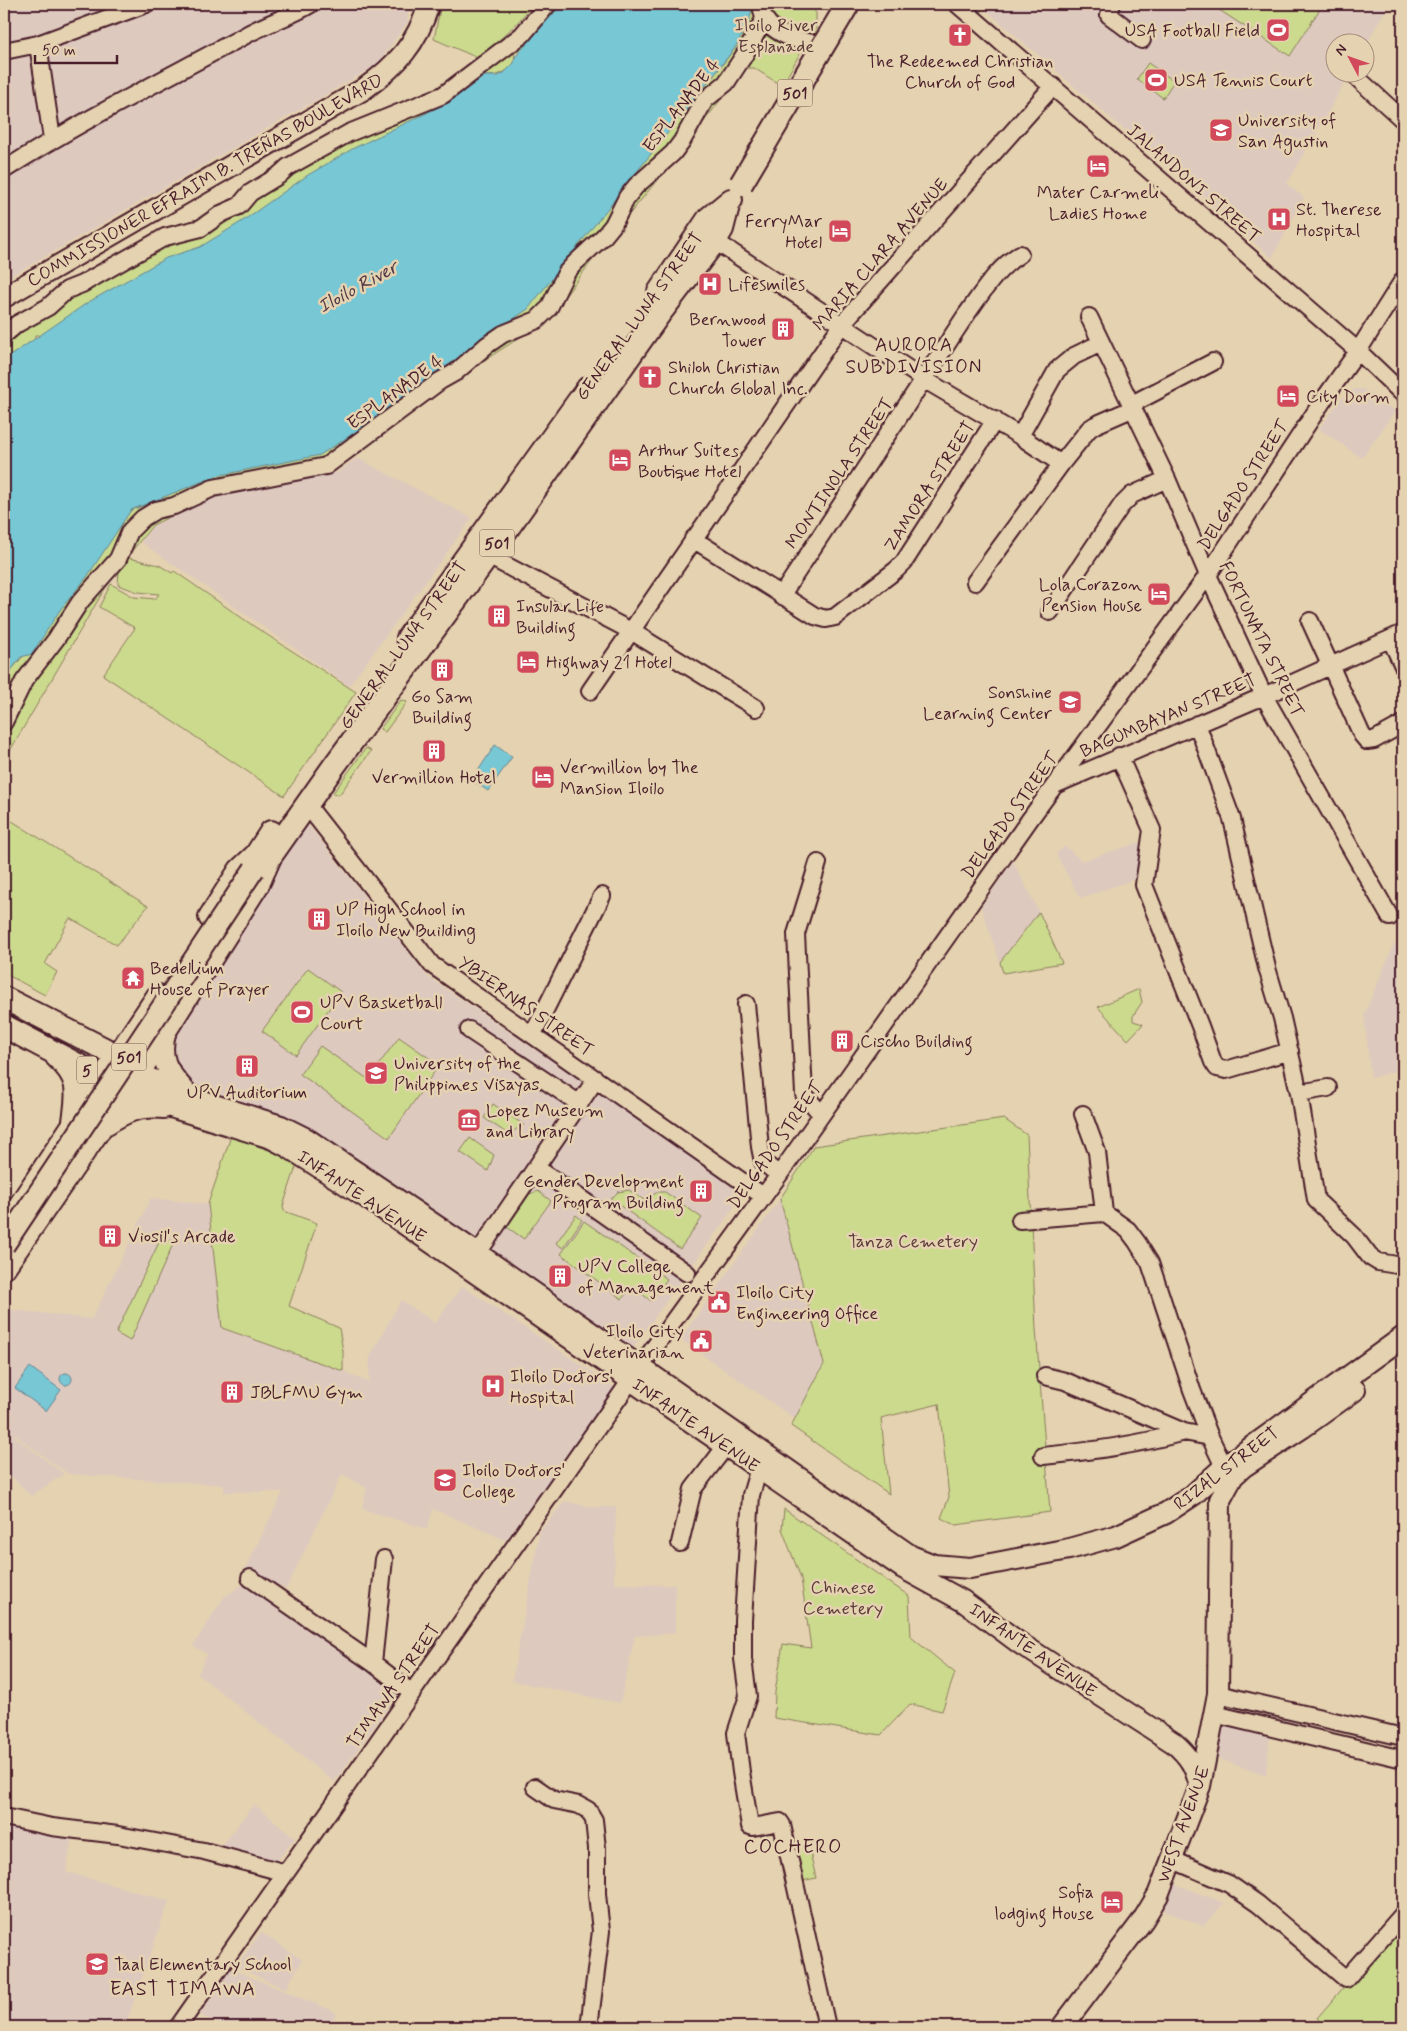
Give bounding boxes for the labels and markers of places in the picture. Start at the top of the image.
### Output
sports icon: USA Football Field [1265,17,1291,43]
place label: USA Football Field [1125,19,1260,43]
church icon: The Redeemed Christian Church of God [947,22,973,48]
place label: The Redeemed Christian Church of God [867,50,1053,95]
sports icon: USA Tennis Court [1143,67,1169,93]
place label: USA Tennis Court [1174,69,1313,93]
place label: University of San Agustin [1238,109,1336,155]
school or university icon: University of San Agustin [1208,117,1234,143]
hotel icon: Mater Carmeli Ladies Home [1085,153,1111,179]
place label: Mater Carmeli Ladies Home [1037,181,1159,226]
place label: St. Therese Hospital [1296,198,1382,243]
hospital icon: St. Therese Hospital [1266,206,1292,232]
place label: FerryMar Hotel [745,210,823,255]
hotel icon: FerryMar Hotel [827,218,853,244]
hospital icon: Lifesmiles [697,271,723,297]
place label: Lifesmiles [728,273,805,297]
place label: Bernwood Tower [689,308,767,353]
building icon: Bernwood Tower [770,316,796,342]
place label: Shiloh Christian Church Global Inc. [668,356,808,401]
church icon: Shiloh Christian Church Global Inc. [637,364,663,390]
hotel icon: City Dorm [1275,383,1301,409]
place label: City Dorm [1306,385,1390,409]
place label: Arthur Suites Boutique Hotel [638,439,741,484]
hotel icon: Arthur Suites Boutique Hotel [607,447,633,473]
place label: Lola Corazon Pension House [1039,573,1142,618]
hotel icon: Lola Corazon Pension House [1146,581,1172,607]
place label: Insular Life Building [516,595,604,642]
building icon: Insular Life Building [486,603,512,629]
hotel icon: Highway 21 Hotel [515,649,541,675]
place label: Highway 21 Hotel [546,651,672,677]
building icon: Go Sam Building [429,657,455,683]
place label: Sonshine Learning Center [923,681,1053,728]
place label: Go Sam Building [411,685,473,732]
school or university icon: Sonshine Learning Center [1057,689,1083,715]
building icon: Vermillion Hotel [421,738,447,764]
place label: Vermillion by The Mansion Iloilo [560,756,699,801]
hotel icon: Vermillion by The Mansion Iloilo [530,764,556,790]
place label: Vermillion Hotel [372,766,496,790]
place label: UP High School in Iloilo New Building [336,898,476,944]
building icon: UP High School in Iloilo New Building [306,906,332,932]
place label: Bedellium House of Prayer [150,957,270,1002]
temple icon: Bedellium House of Prayer [120,965,146,991]
place label: UPV Basketball Court [320,991,442,1036]
sports icon: UPV Basketball Court [289,999,315,1025]
building icon: Cischo Building [829,1028,855,1054]
place label: Cischo Building [860,1030,973,1056]
place label: University of the Philippines Visayas [394,1052,540,1097]
building icon: UPV Auditorium [234,1053,260,1079]
school or university icon: University of the Philippines Visayas [363,1060,389,1086]
place label: UPV Auditorium [187,1081,307,1105]
place label: Lopez Museum and Library [486,1099,604,1144]
museum icon: Lopez Museum and Library [456,1107,482,1133]
place label: Gender Development Program Building [523,1170,684,1217]
building icon: Gender Development Program Building [688,1178,714,1204]
building icon: Viosil's Arcade [97,1223,123,1249]
place label: Viosil's Arcade [128,1225,235,1249]
place label: UPV College of Management [578,1255,715,1300]
building icon: UPV College of Management [547,1263,573,1289]
place label: Iloilo City Engineering Office [736,1281,878,1328]
public building icon: Iloilo City Engineering Office [706,1289,732,1315]
place label: Iloilo City Veterinarian [583,1320,684,1365]
public building icon: Iloilo City Veterinarian [688,1328,714,1354]
place label: Iloilo Doctors' Hospital [510,1365,613,1410]
hospital icon: Iloilo Doctors' Hospital [480,1373,506,1399]
building icon: JBLFMU Gym [219,1379,245,1405]
place label: JBLFMU Gym [250,1381,363,1405]
place label: Iloilo Doctors' College [462,1459,565,1504]
school or university icon: Iloilo Doctors' College [432,1467,458,1493]
place label: Sofia lodging House [995,1881,1094,1928]
hotel icon: Sofia lodging House [1099,1889,1125,1915]
school or university icon: Taal Elementary School [84,1951,110,1977]
place label: Taal Elementary School [114,1953,292,1977]

